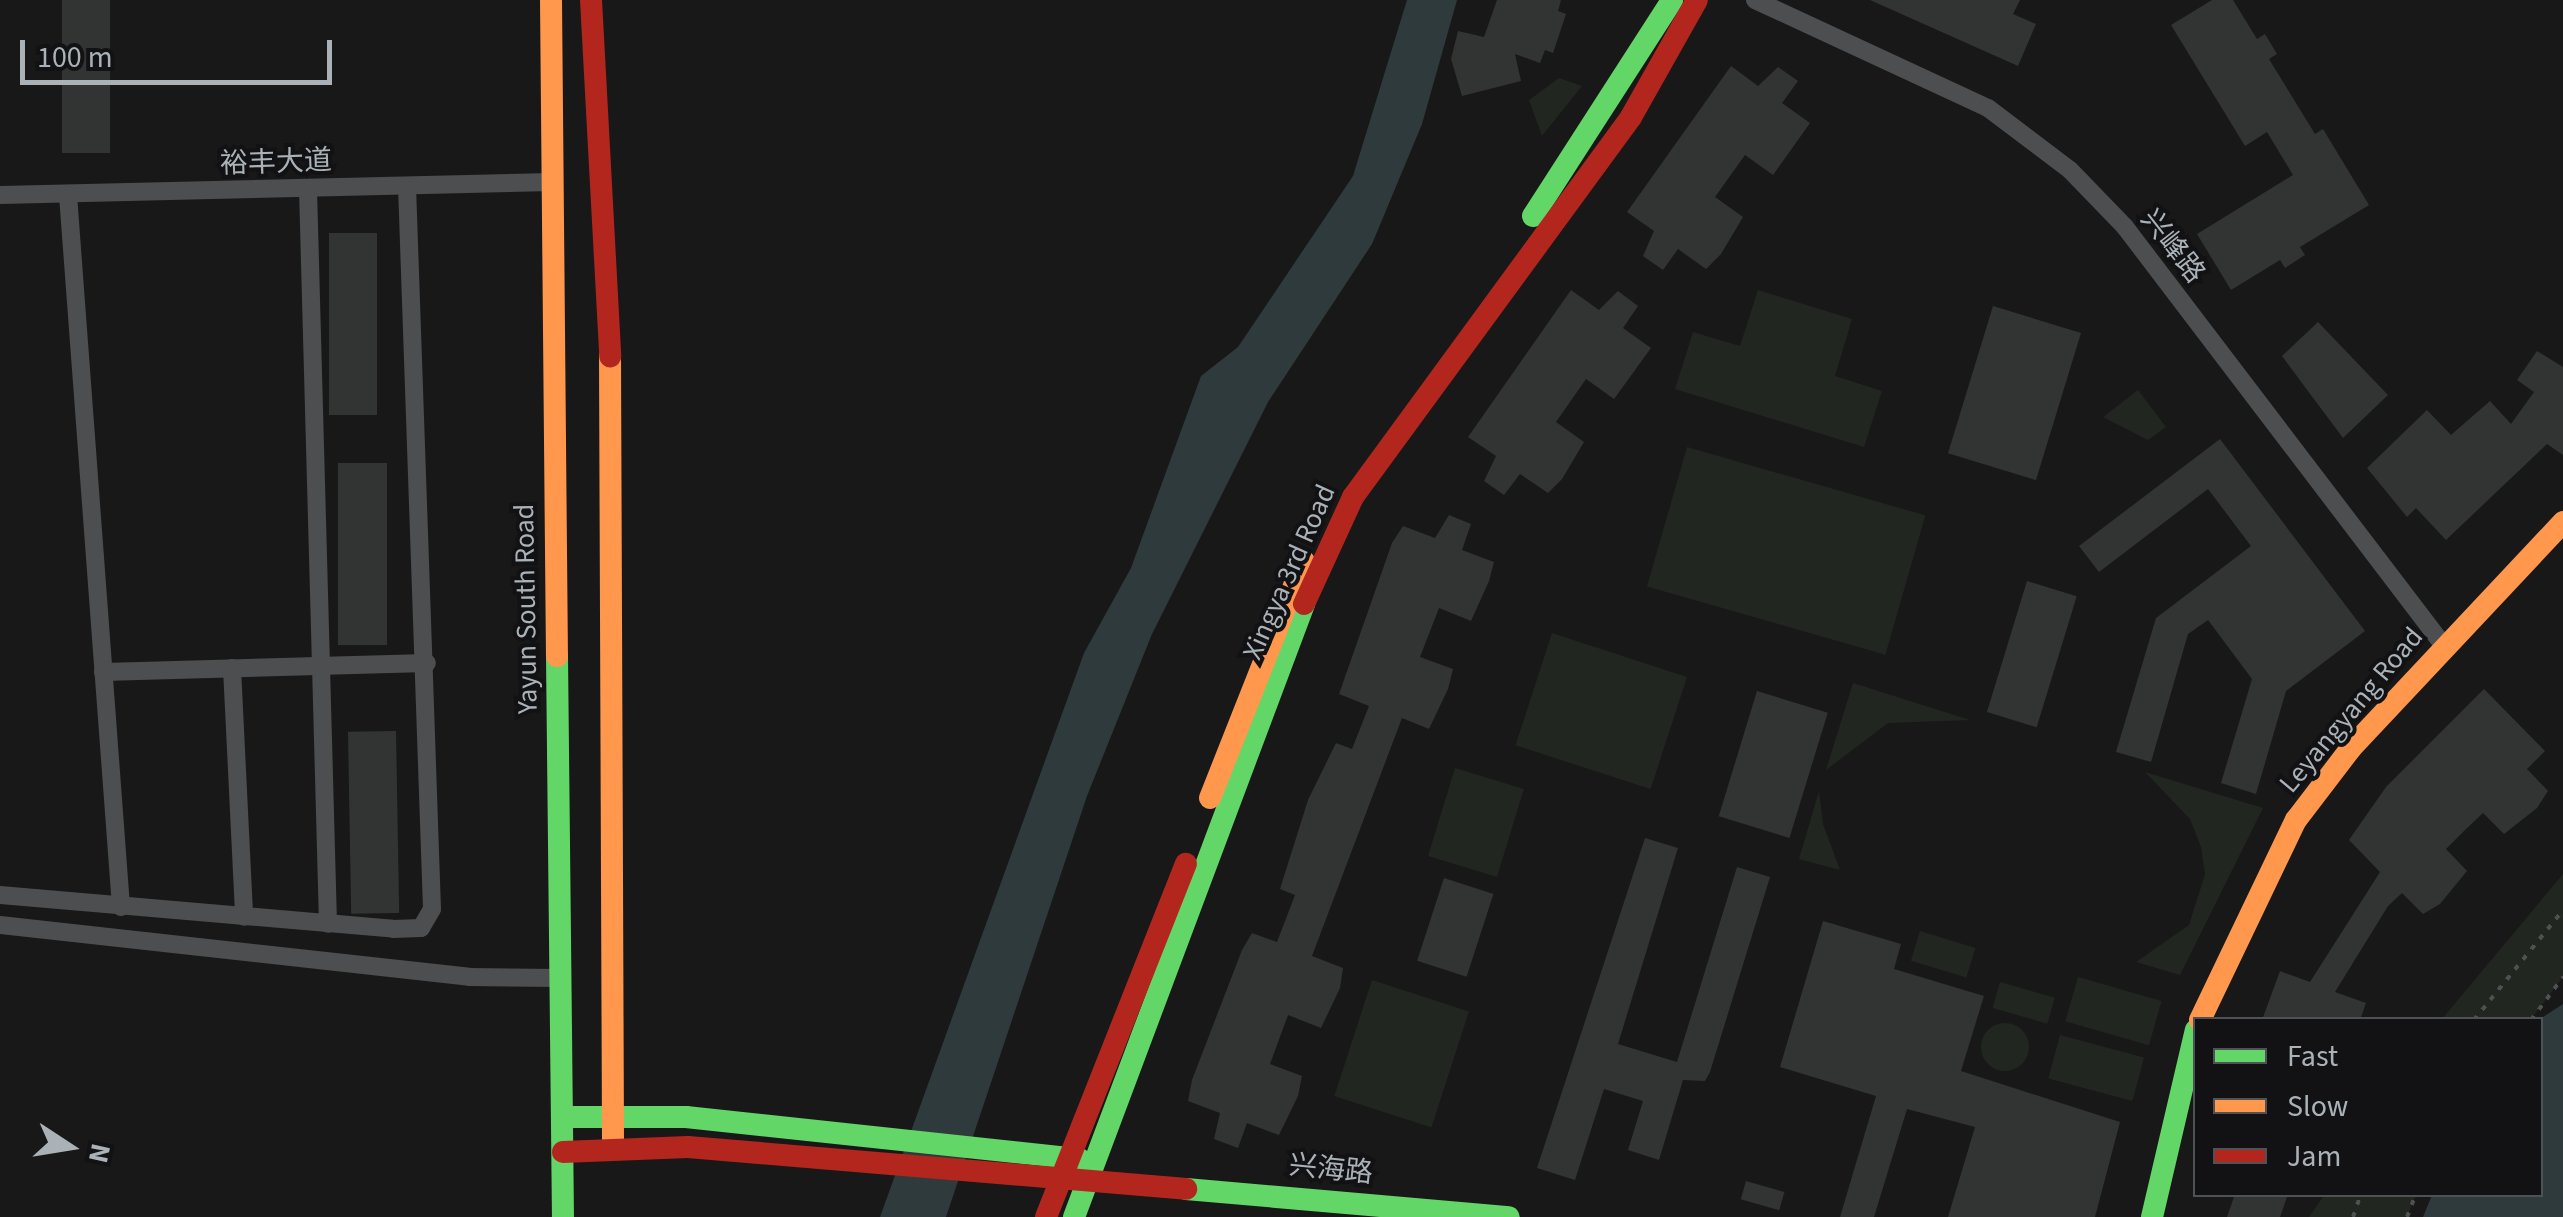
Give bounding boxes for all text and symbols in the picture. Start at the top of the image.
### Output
scale bar [25,20,338,82]
text: 100 m [37,36,113,79]
street label: 裕丰大道 [219,143,333,181]
street label: 兴峰路 [2134,203,2212,289]
street label: Xingya 3rd Road [1235,479,1343,665]
street label: Yayun South Road [507,503,545,715]
street label: Leyangyang Road [2272,620,2430,800]
legend [2193,1017,2543,1197]
text: Fast [2287,1035,2338,1078]
text: Slow [2287,1085,2348,1128]
north arrow [20,1097,120,1197]
text: Jam [2287,1135,2341,1178]
text: N [78,1140,121,1167]
street label: 兴海路 [1287,1148,1375,1190]

